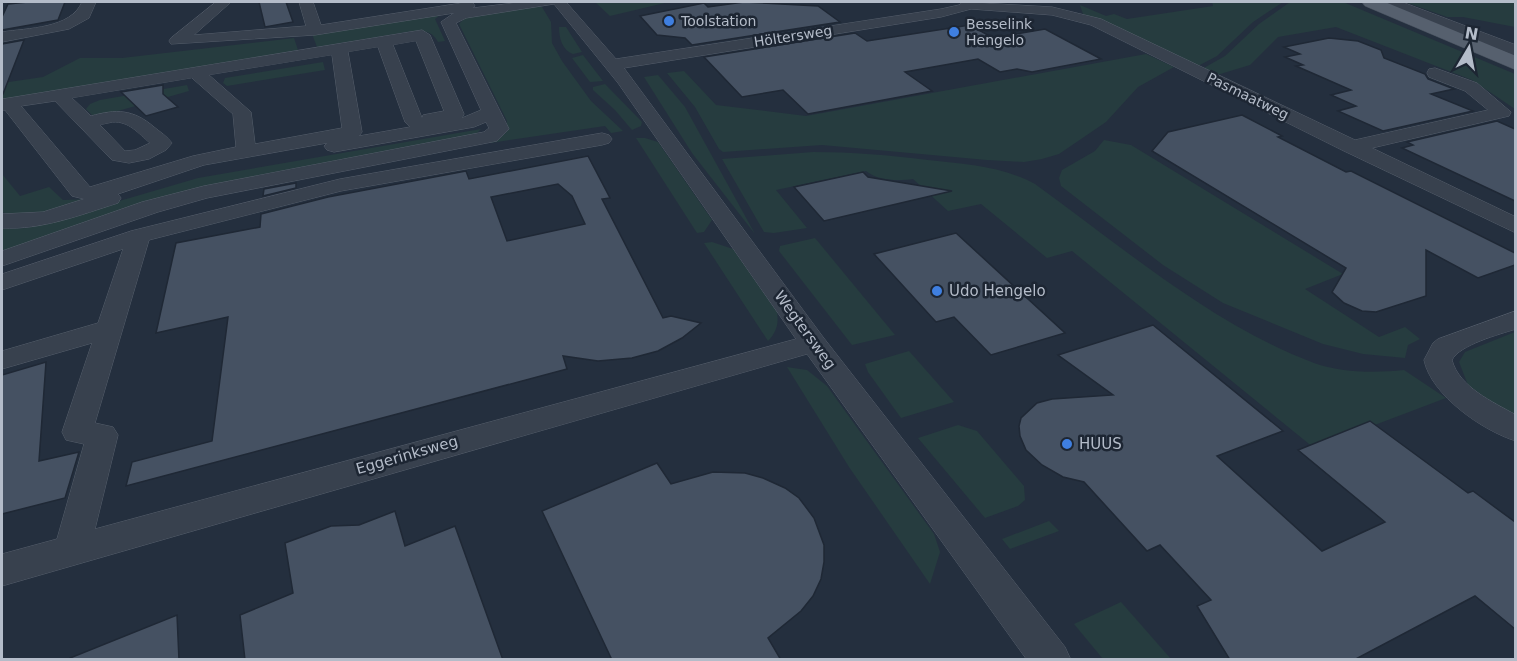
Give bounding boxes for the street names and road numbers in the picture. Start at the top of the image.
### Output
street label: Höltersweg [753,22,833,50]
street label: Pasmaatweg [1205,69,1291,123]
street label: Wegtersweg [770,287,840,373]
street label: Eggerinksweg [354,432,460,478]

